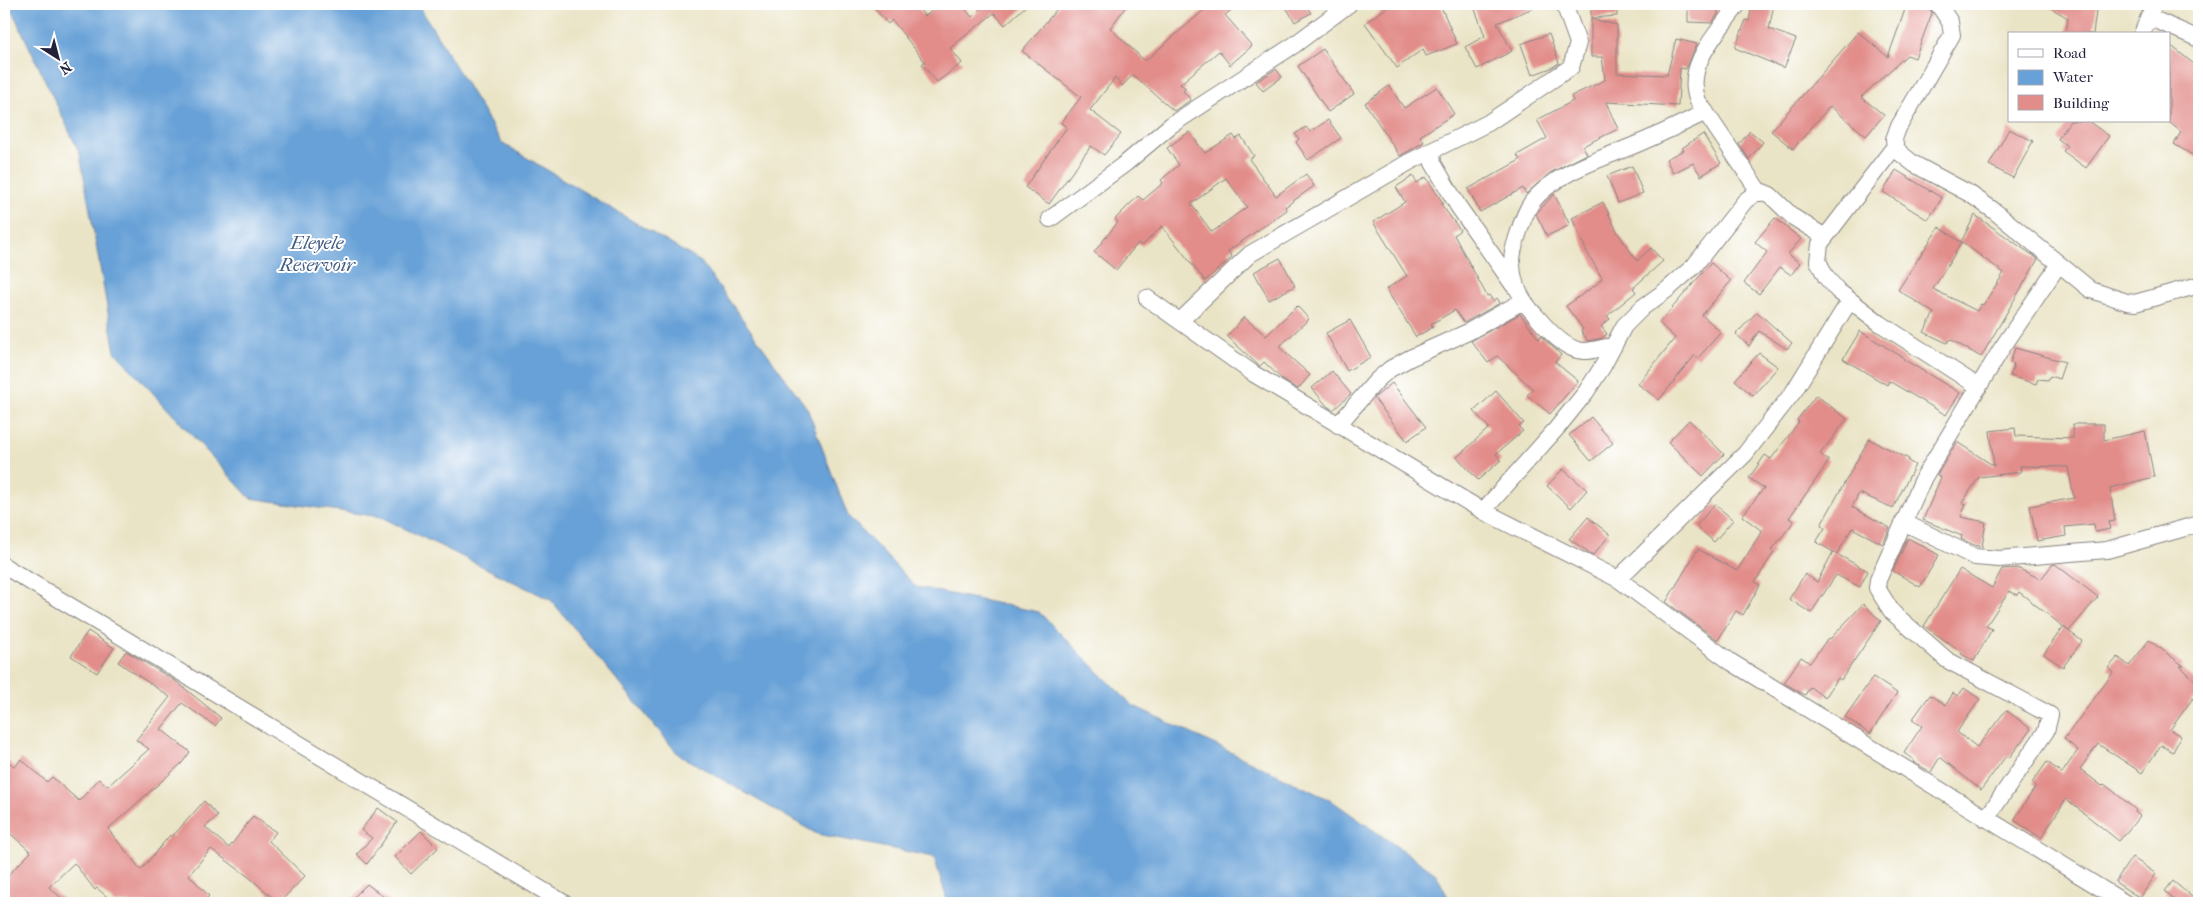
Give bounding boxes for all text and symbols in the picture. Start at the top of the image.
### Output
north arrow [32,32,82,82]
legend [2008,32,2170,122]
text: Road [2053,44,2087,62]
text: N [56,58,75,78]
text: Water [2052,68,2093,86]
text: Building [2053,94,2110,112]
water label: Eleyele Reservoir [277,232,356,276]

